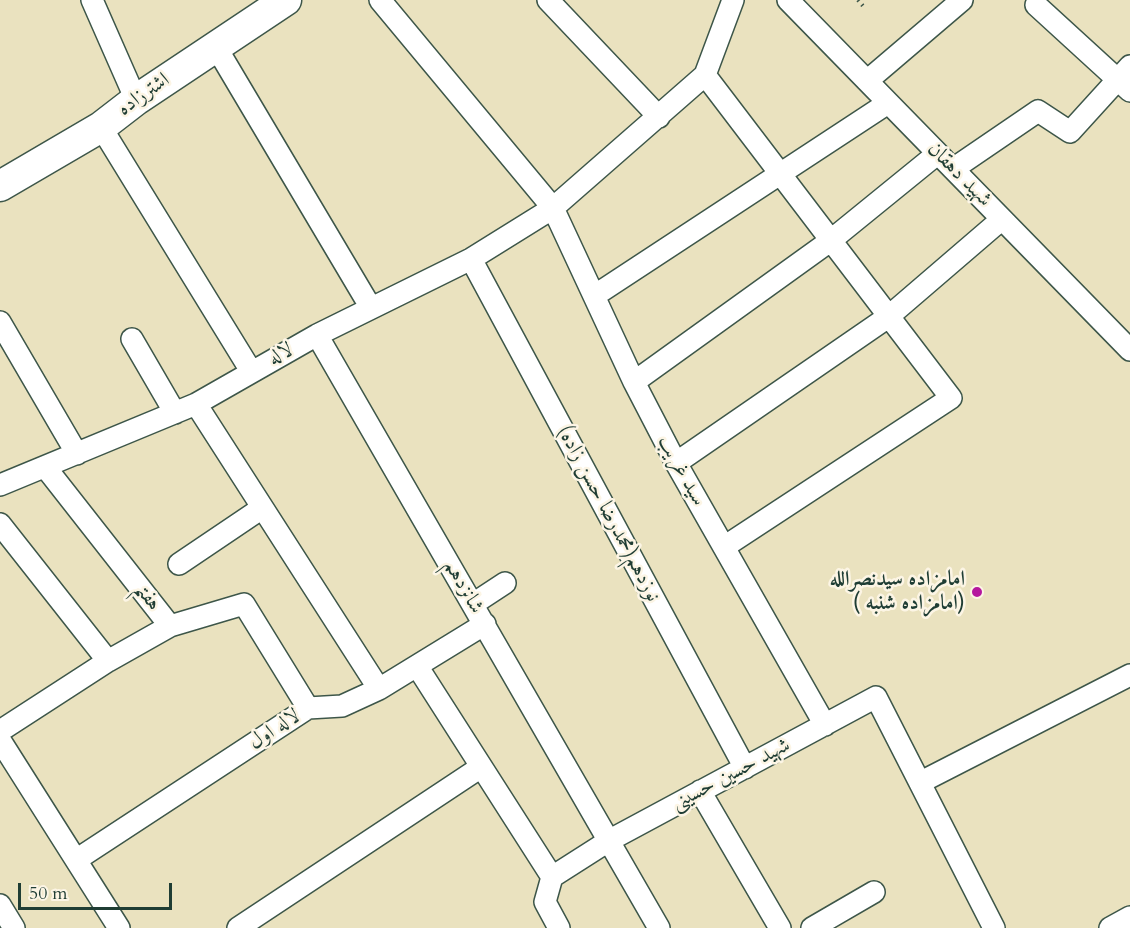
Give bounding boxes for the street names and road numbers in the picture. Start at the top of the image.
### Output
street label: اشترزاده [113,68,175,122]
street label: شهید دهقان [921,137,997,213]
street label: لاله [264,338,298,372]
street label: نوزدهم(محمدرضا حسن زاده) [551,422,665,606]
street label: سید غریب [651,431,711,511]
street label: شانزدهم [438,556,488,618]
street label: هفتم [128,578,166,616]
street label: لاله اول [245,704,305,756]
street label: شهید حسین حسینی [667,733,795,817]

